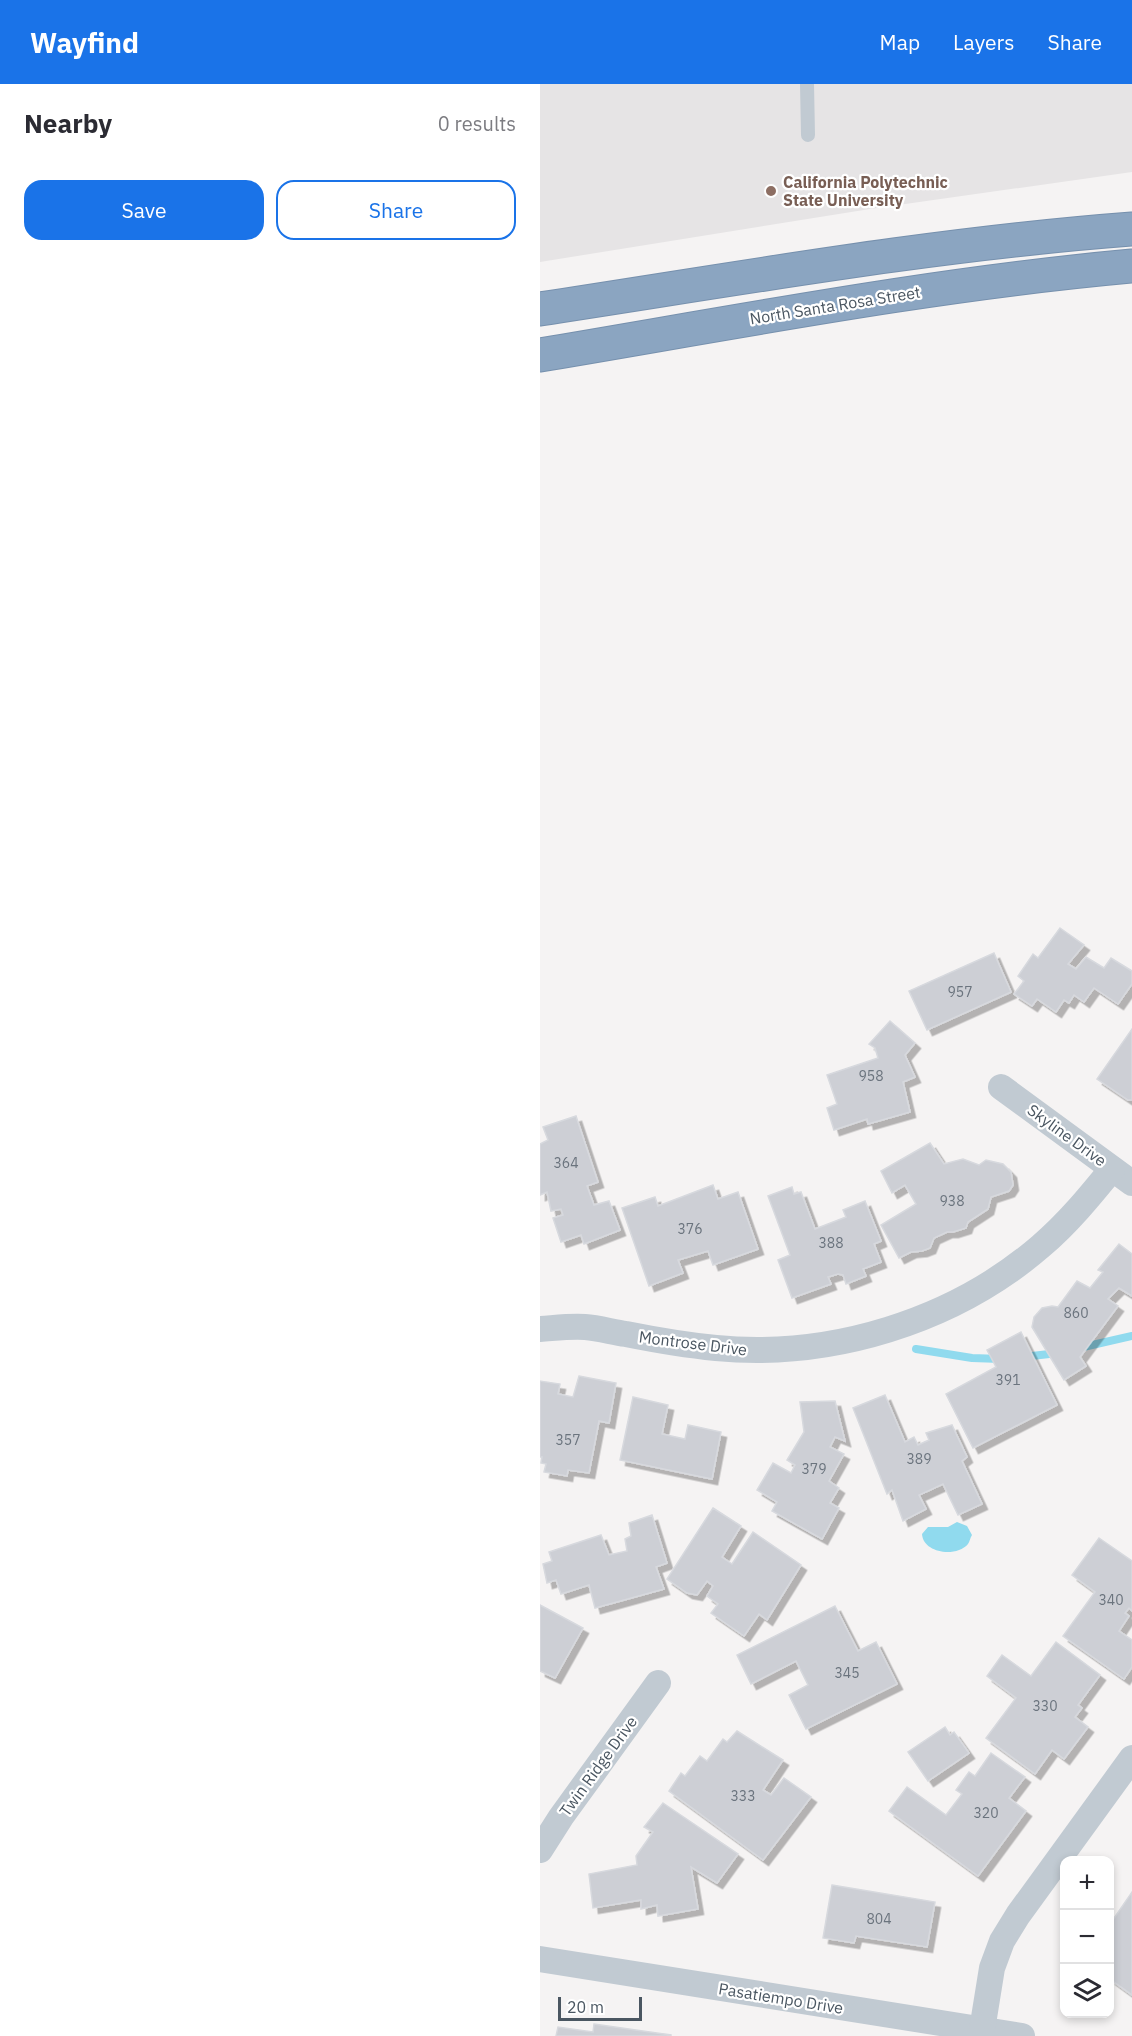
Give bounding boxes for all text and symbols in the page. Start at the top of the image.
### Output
text: Wayfind [30,24,139,61]
text: Map [880,28,920,56]
text: Layers [953,28,1015,56]
text: Share [1048,28,1102,56]
text: Nearby [24,106,112,140]
text: 0 results [438,110,516,137]
place label: California Polytechnic State University [783,172,948,210]
button: Save [24,180,264,240]
button: Share [276,180,516,240]
marker: California Polytechnic State University [764,184,778,198]
street label: North Santa Rosa Street [748,282,922,328]
house number: 957 [947,983,973,1001]
house number: 958 [858,1067,884,1085]
street label: Skyline Drive [1024,1100,1111,1171]
house number: 364 [553,1154,579,1172]
house number: 938 [939,1192,965,1210]
house number: 376 [677,1220,703,1238]
house number: 388 [818,1234,844,1252]
house number: 860 [1063,1304,1089,1322]
street label: Montrose Drive [638,1326,748,1360]
house number: 391 [995,1371,1021,1389]
house number: 357 [555,1431,581,1449]
house number: 389 [906,1450,932,1468]
house number: 379 [801,1460,827,1478]
house number: 340 [1098,1591,1124,1609]
house number: 345 [834,1664,860,1682]
house number: 330 [1032,1697,1058,1715]
street label: Twin Ridge Drive [555,1712,641,1820]
house number: 333 [730,1787,756,1805]
house number: 320 [973,1804,999,1822]
map controls [1060,1856,1114,2018]
button: + [1060,1856,1114,1910]
house number: 804 [866,1910,892,1928]
button: − [1060,1910,1114,1964]
button: layers [1060,1964,1114,2018]
street label: Pasatiempo Drive [717,1978,845,2018]
scale bar [558,1994,642,2022]
text: 20 m [567,1997,604,2017]

